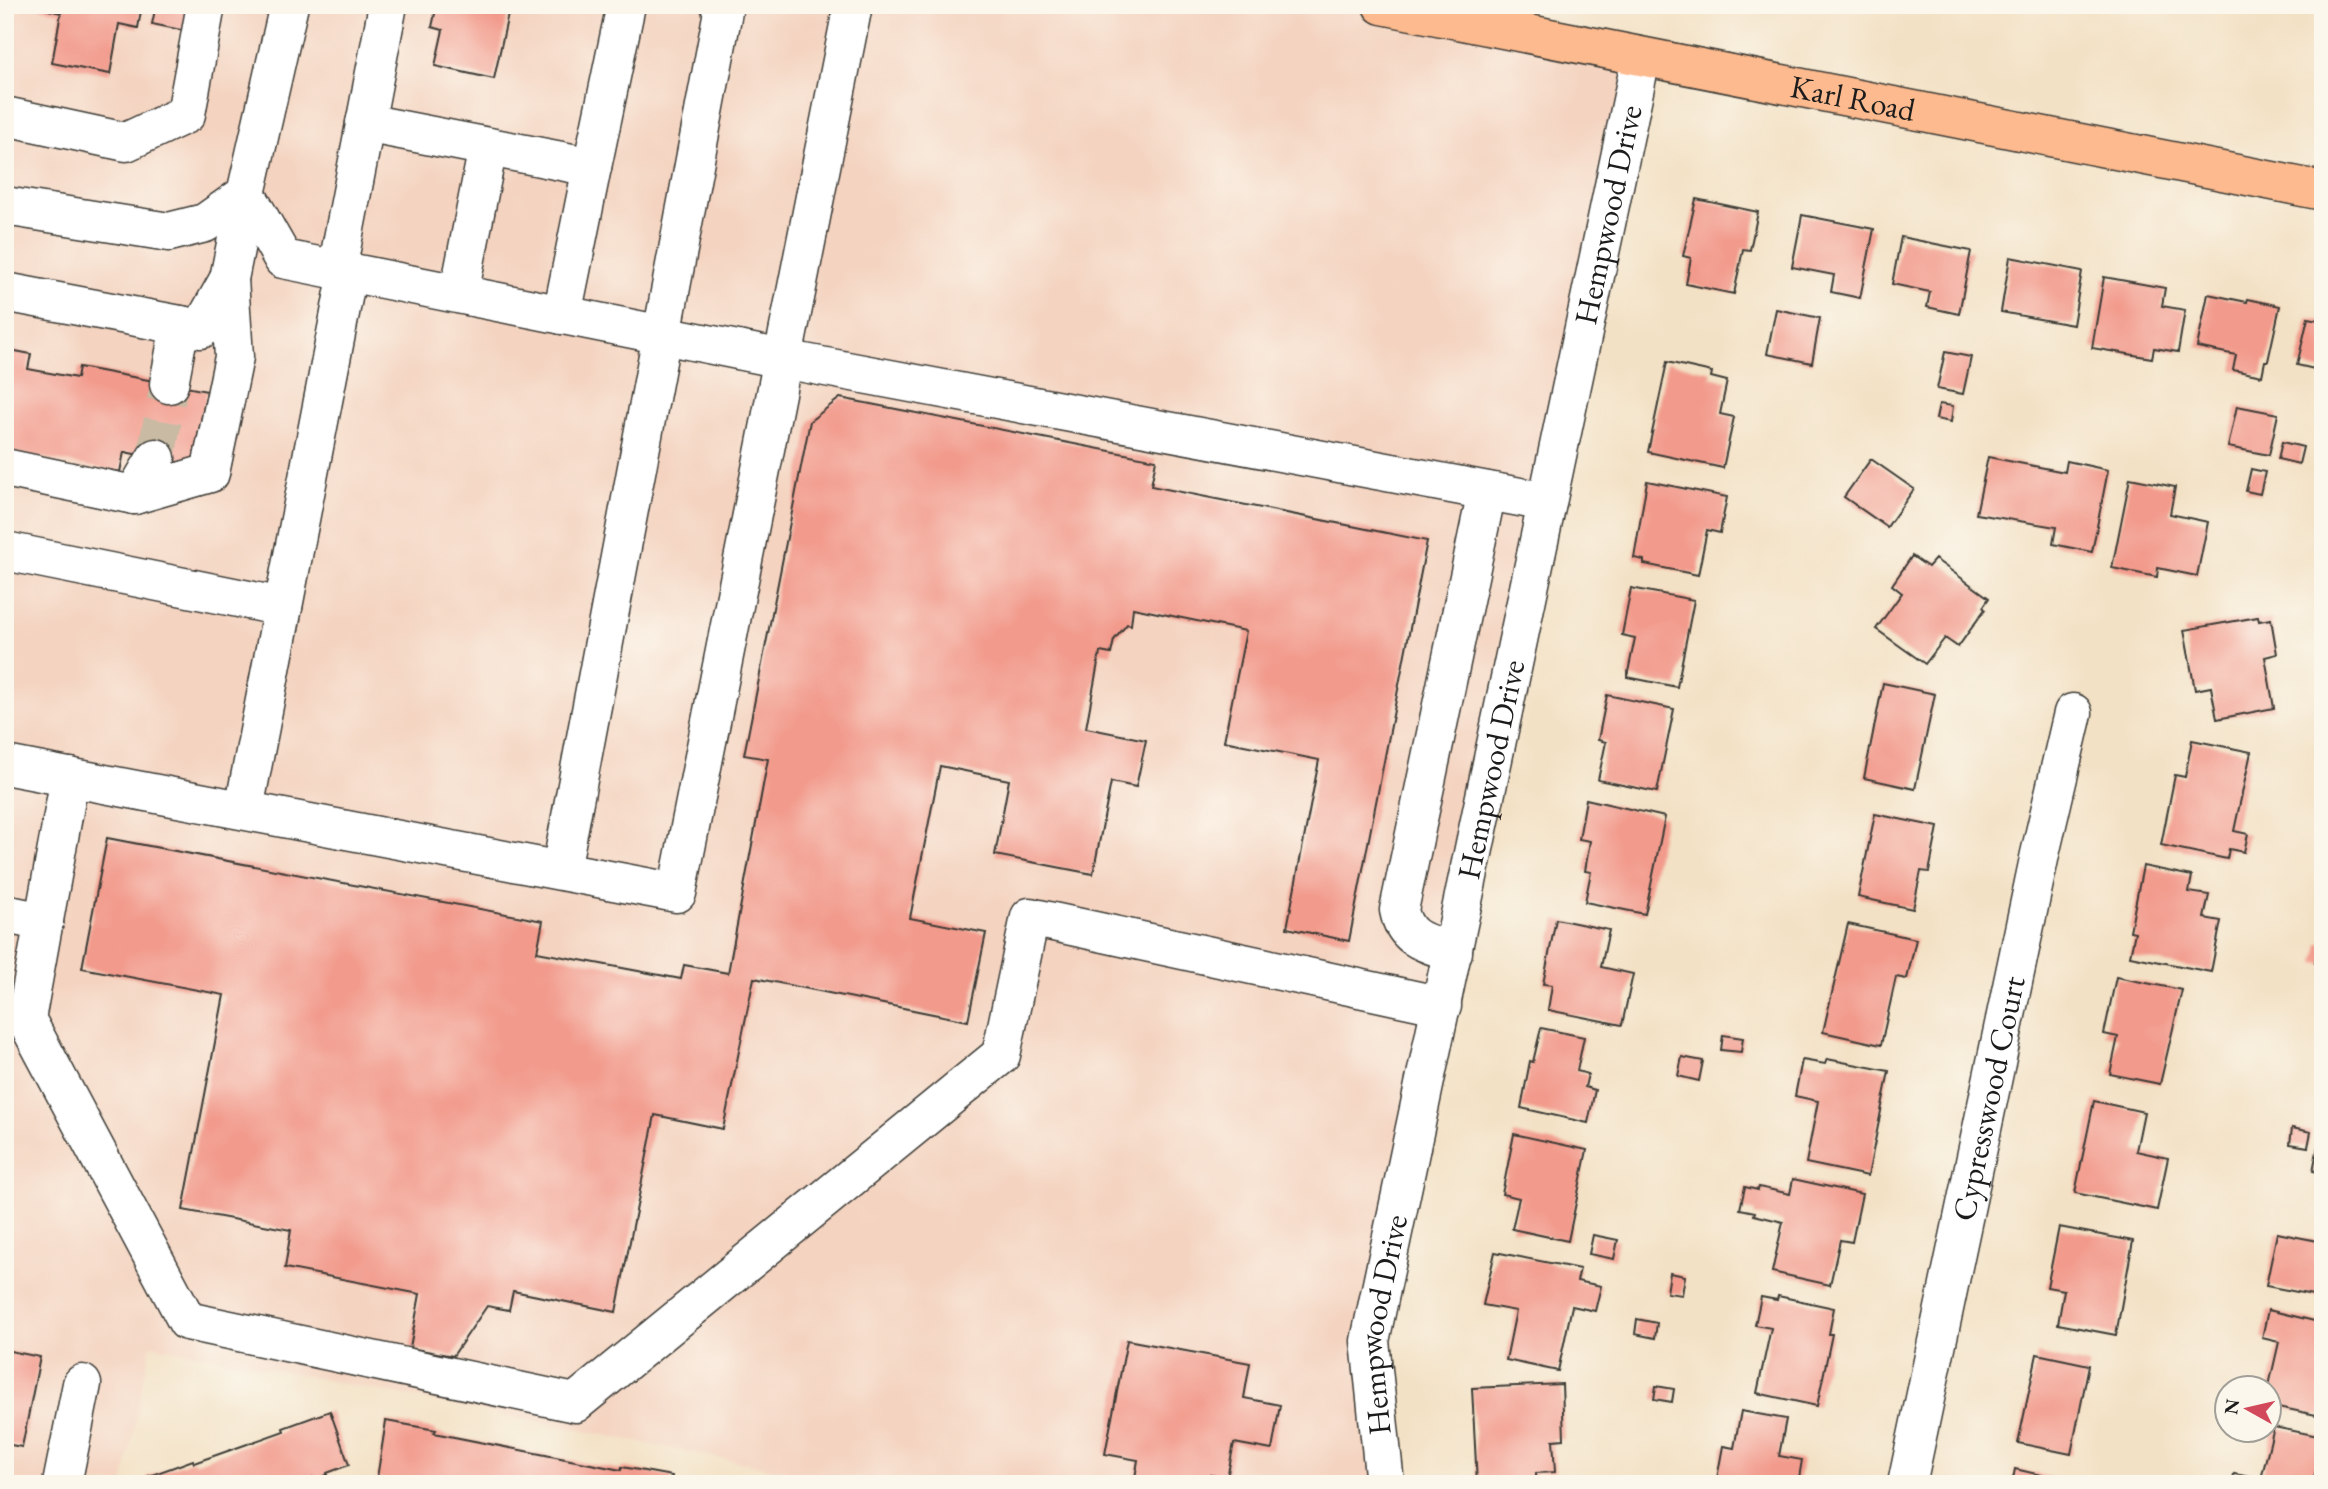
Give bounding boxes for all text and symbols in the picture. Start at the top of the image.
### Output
street label: Karl Road [1787,65,1920,131]
street label: Hempwood Drive [1564,101,1652,328]
street label: Hempwood Drive [1447,656,1534,883]
street label: Cypresswood Court [1942,972,2035,1225]
street label: Hempwood Drive [1348,1211,1417,1437]
north arrow [2212,1374,2282,1444]
text: N [2218,1397,2245,1416]

